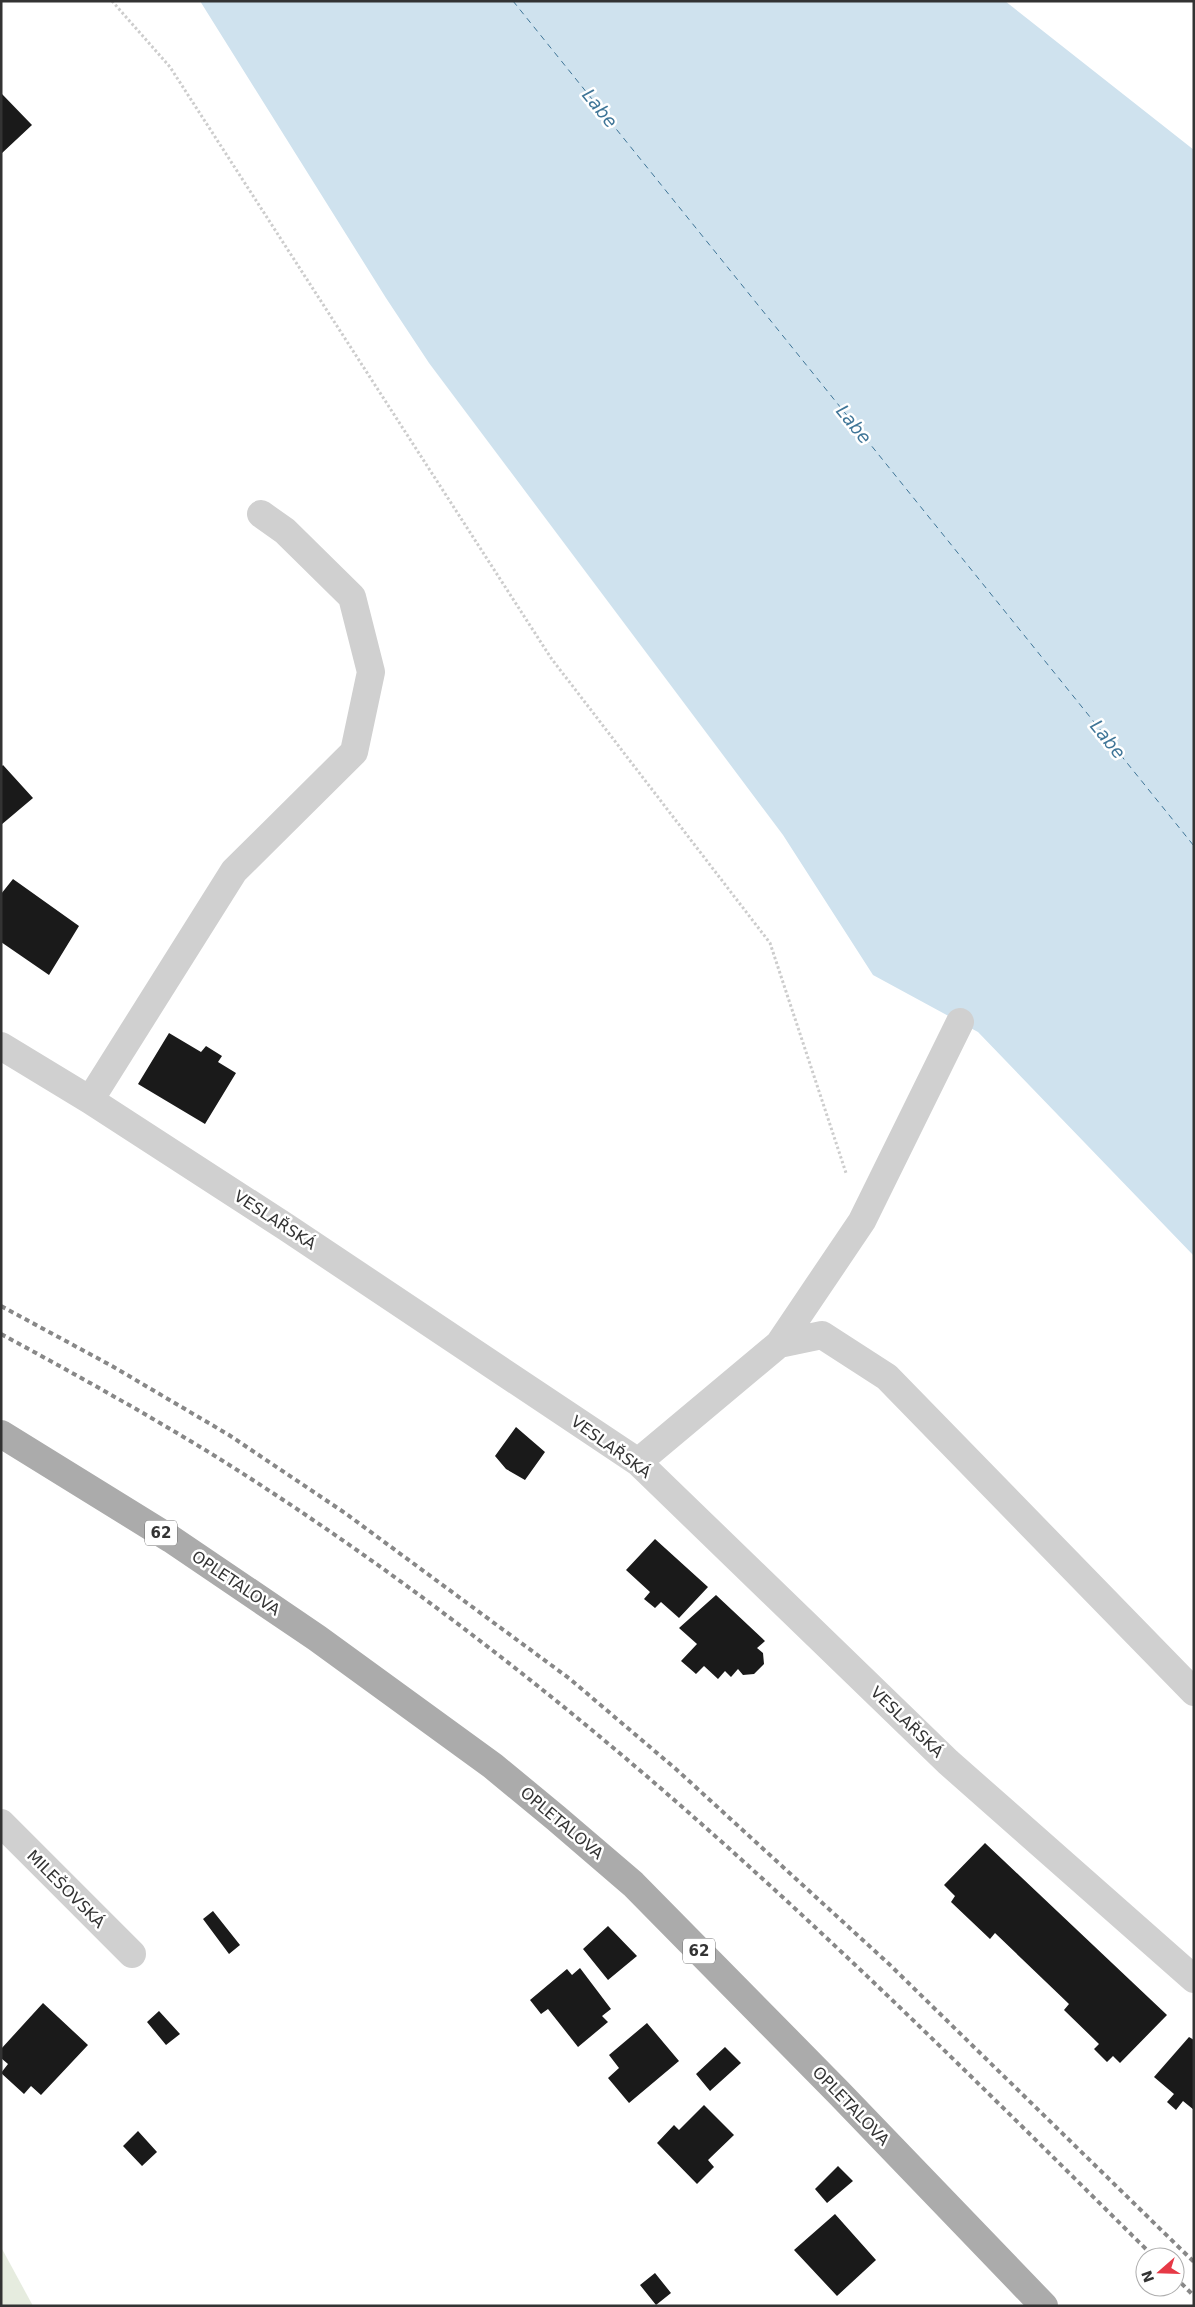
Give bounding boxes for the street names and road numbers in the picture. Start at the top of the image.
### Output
street label: VESLAŘSKÁ [230,1186,320,1254]
street label: VESLAŘSKÁ [567,1412,655,1482]
road number: 62 [145,1520,177,1546]
street label: OPLETALOVA [188,1547,284,1619]
street label: VESLAŘSKÁ [867,1683,947,1761]
street label: OPLETALOVA [517,1783,607,1863]
street label: MILEŠOVSKÁ [23,1846,109,1932]
road number: 62 [683,1938,715,1964]
street label: OPLETALOVA [809,2063,893,2149]

